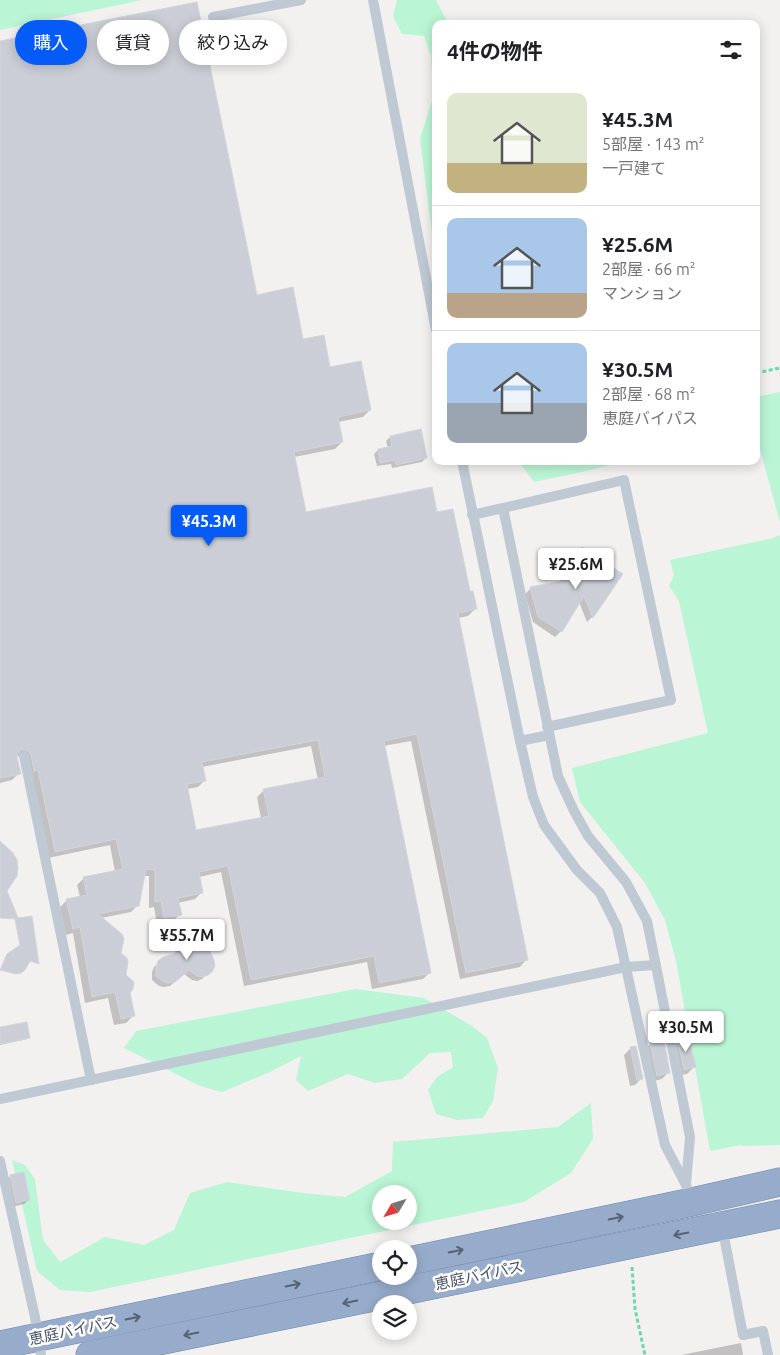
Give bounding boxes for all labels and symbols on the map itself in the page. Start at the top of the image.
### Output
pin: ¥45.3M [168,504,250,547]
pin: ¥25.6M [535,548,617,590]
pin: ¥55.7M [146,918,228,961]
pin: ¥30.5M [645,1010,727,1053]
north arrow [372,1185,418,1230]
one-way arrow [607,1212,623,1222]
one-way arrow [673,1230,689,1239]
one-way arrow [448,1245,464,1255]
street label: 恵庭バイパス [433,1257,525,1293]
one-way arrow [284,1279,300,1289]
one-way arrow [343,1297,359,1307]
street label: 恵庭バイパス [27,1312,119,1348]
one-way arrow [125,1312,141,1322]
one-way arrow [183,1330,199,1340]

